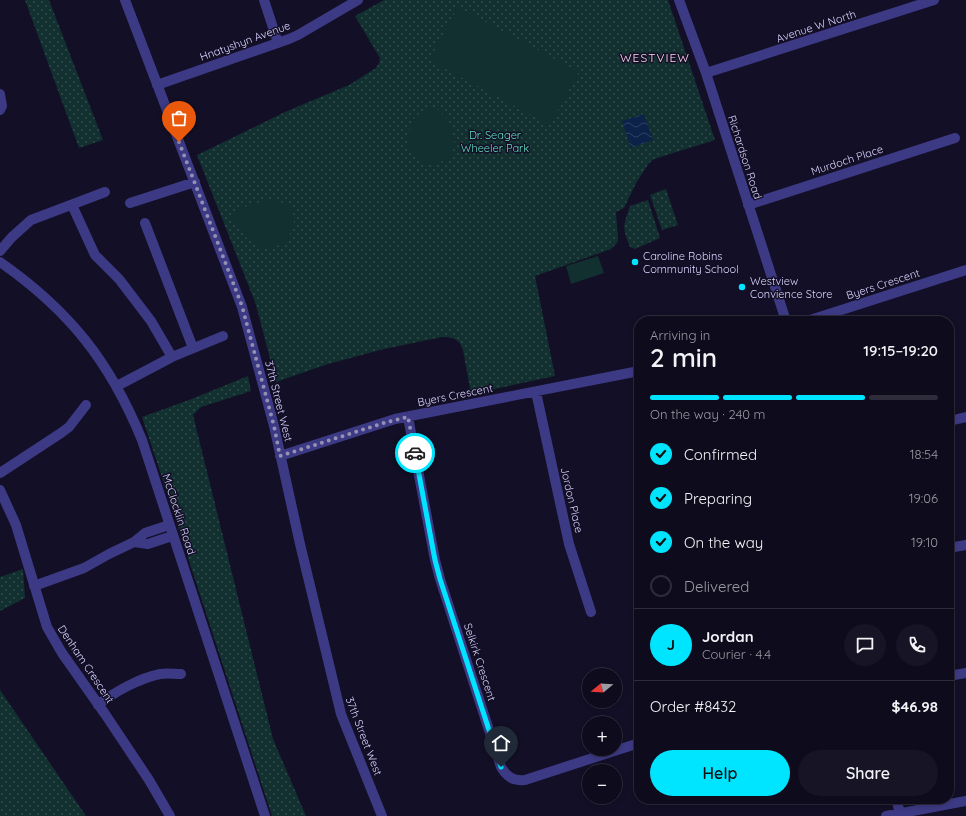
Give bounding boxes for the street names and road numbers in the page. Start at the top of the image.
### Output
street label: Avenue W North [774,6,858,46]
street label: Hnatyshyn Avenue [198,18,292,64]
street label: Richardson Road [725,113,765,201]
street label: Murdoch Place [809,142,885,178]
street label: Byers Crescent [844,265,922,302]
street label: 37th Street West [262,359,296,443]
street label: Byers Crescent [416,381,494,409]
street label: Jordon Place [558,466,586,534]
street label: McClocklin Road [159,472,199,556]
street label: Selkirk Crescent [461,621,499,703]
street label: Denham Crescent [55,622,117,706]
street label: 37th Street West [343,695,386,778]

